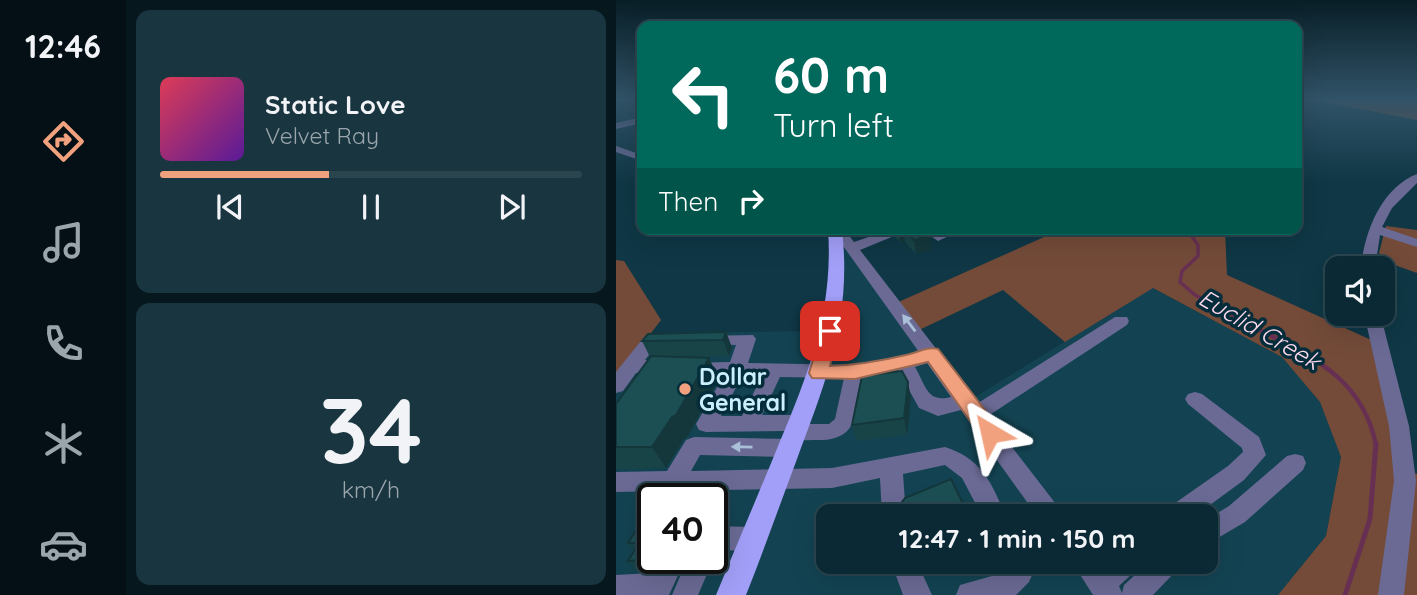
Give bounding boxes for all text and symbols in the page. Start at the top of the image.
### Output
text: 12:46 [25,26,101,66]
text: 60 m [773,44,889,105]
icon: left [658,49,749,140]
text: Static Love [265,88,406,121]
text: Turn left [773,105,894,145]
icon: directions [39,117,88,166]
text: Velvet Ray [265,121,379,150]
icon: right [732,182,770,220]
text: Then [658,185,718,218]
icon: previous [211,188,249,226]
icon: pause [352,188,390,226]
icon: next [493,188,531,226]
icon: music [39,218,88,267]
map controls [1325,256,1395,326]
button: sound [1325,256,1395,326]
water label: Euclid Creek [1194,282,1328,377]
pin [800,301,860,361]
icon: arrive [811,312,849,350]
one-way arrow [901,315,916,333]
icon: phone [39,319,88,368]
place label: Dollar General [699,362,786,417]
text: 34 [320,372,422,486]
marker: Dollar General [677,381,693,397]
position arrow [953,396,1027,470]
icon: climate [39,419,88,468]
one-way arrow [731,441,753,452]
text: km/h [342,475,400,504]
speed limit sign: 40 [637,483,728,574]
icon: car [39,520,88,569]
text: 12:47 · 1 min · 150 m [899,522,1135,555]

